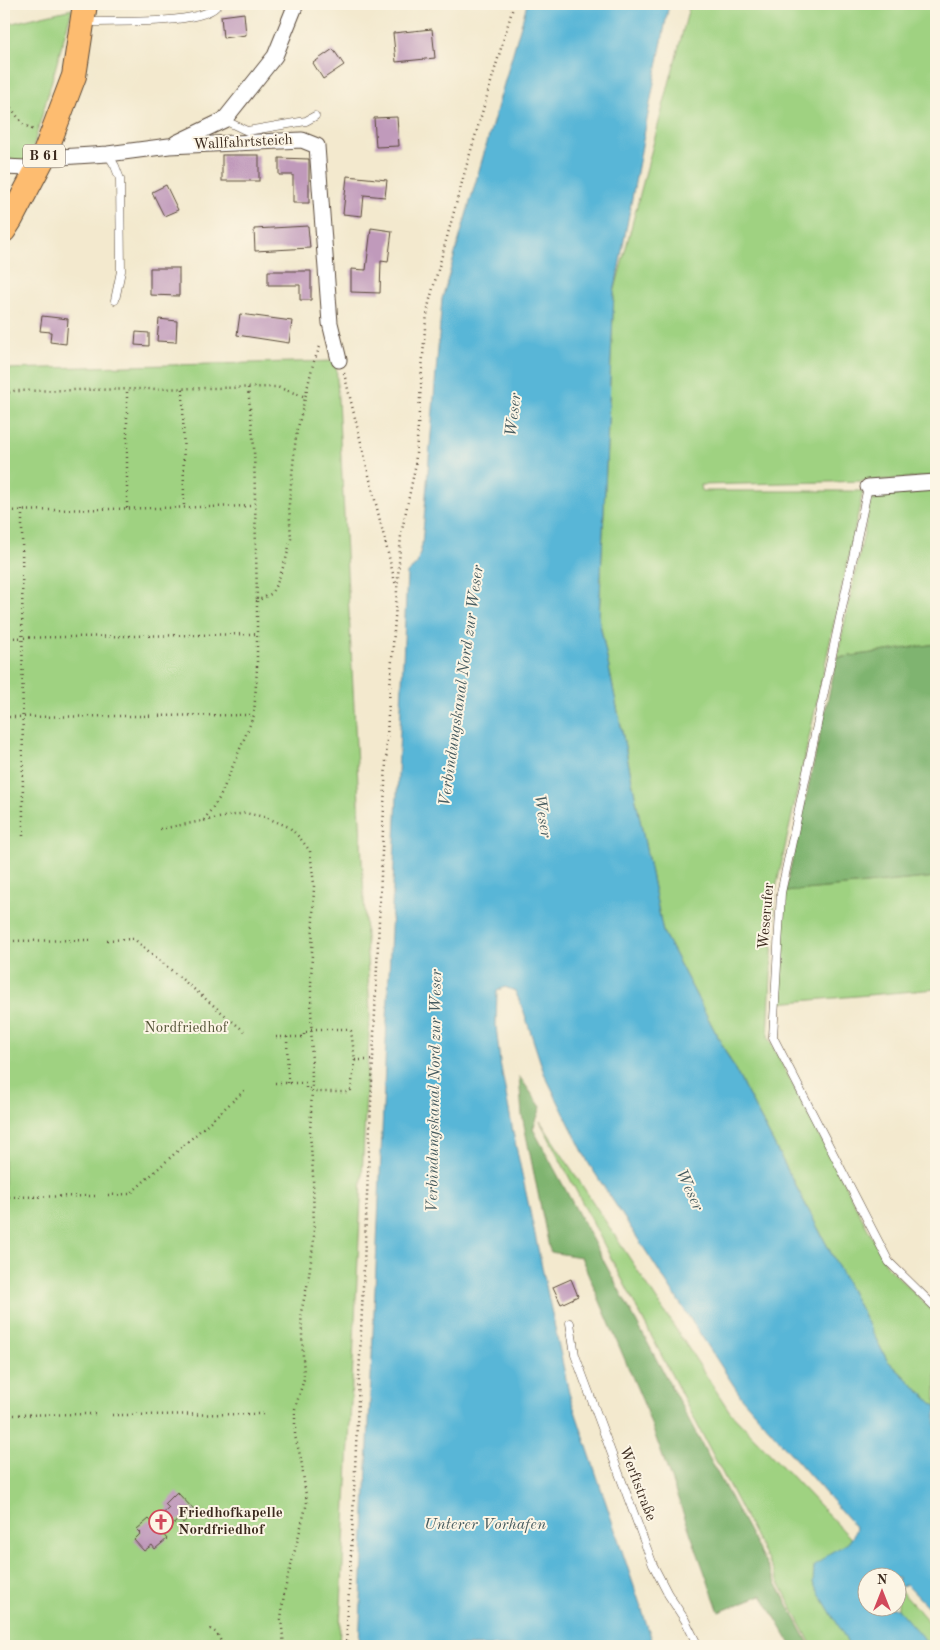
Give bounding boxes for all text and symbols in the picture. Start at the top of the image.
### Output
street label: Wallfahrtsteich [193,133,293,153]
road number: B 61 [23,144,65,168]
water label: Weser [503,391,525,438]
water label: Verbindungskanal Nord zur Weser [437,563,487,808]
water label: Weser [531,793,554,840]
street label: Weserufer [757,882,777,950]
water label: Verbindungskanal Nord zur Weser [425,968,445,1213]
park label: Nordfriedhof [144,1021,229,1036]
water label: Weser [672,1167,706,1214]
street label: Werftstraße [616,1445,658,1523]
place label: Friedhofkapelle Nordfriedhof [178,1506,283,1538]
church icon: Friedhofkapelle Nordfriedhof [148,1509,174,1535]
water label: Unterer Vorhafen [424,1517,546,1533]
north arrow [858,1568,908,1618]
text: N [877,1573,888,1587]

